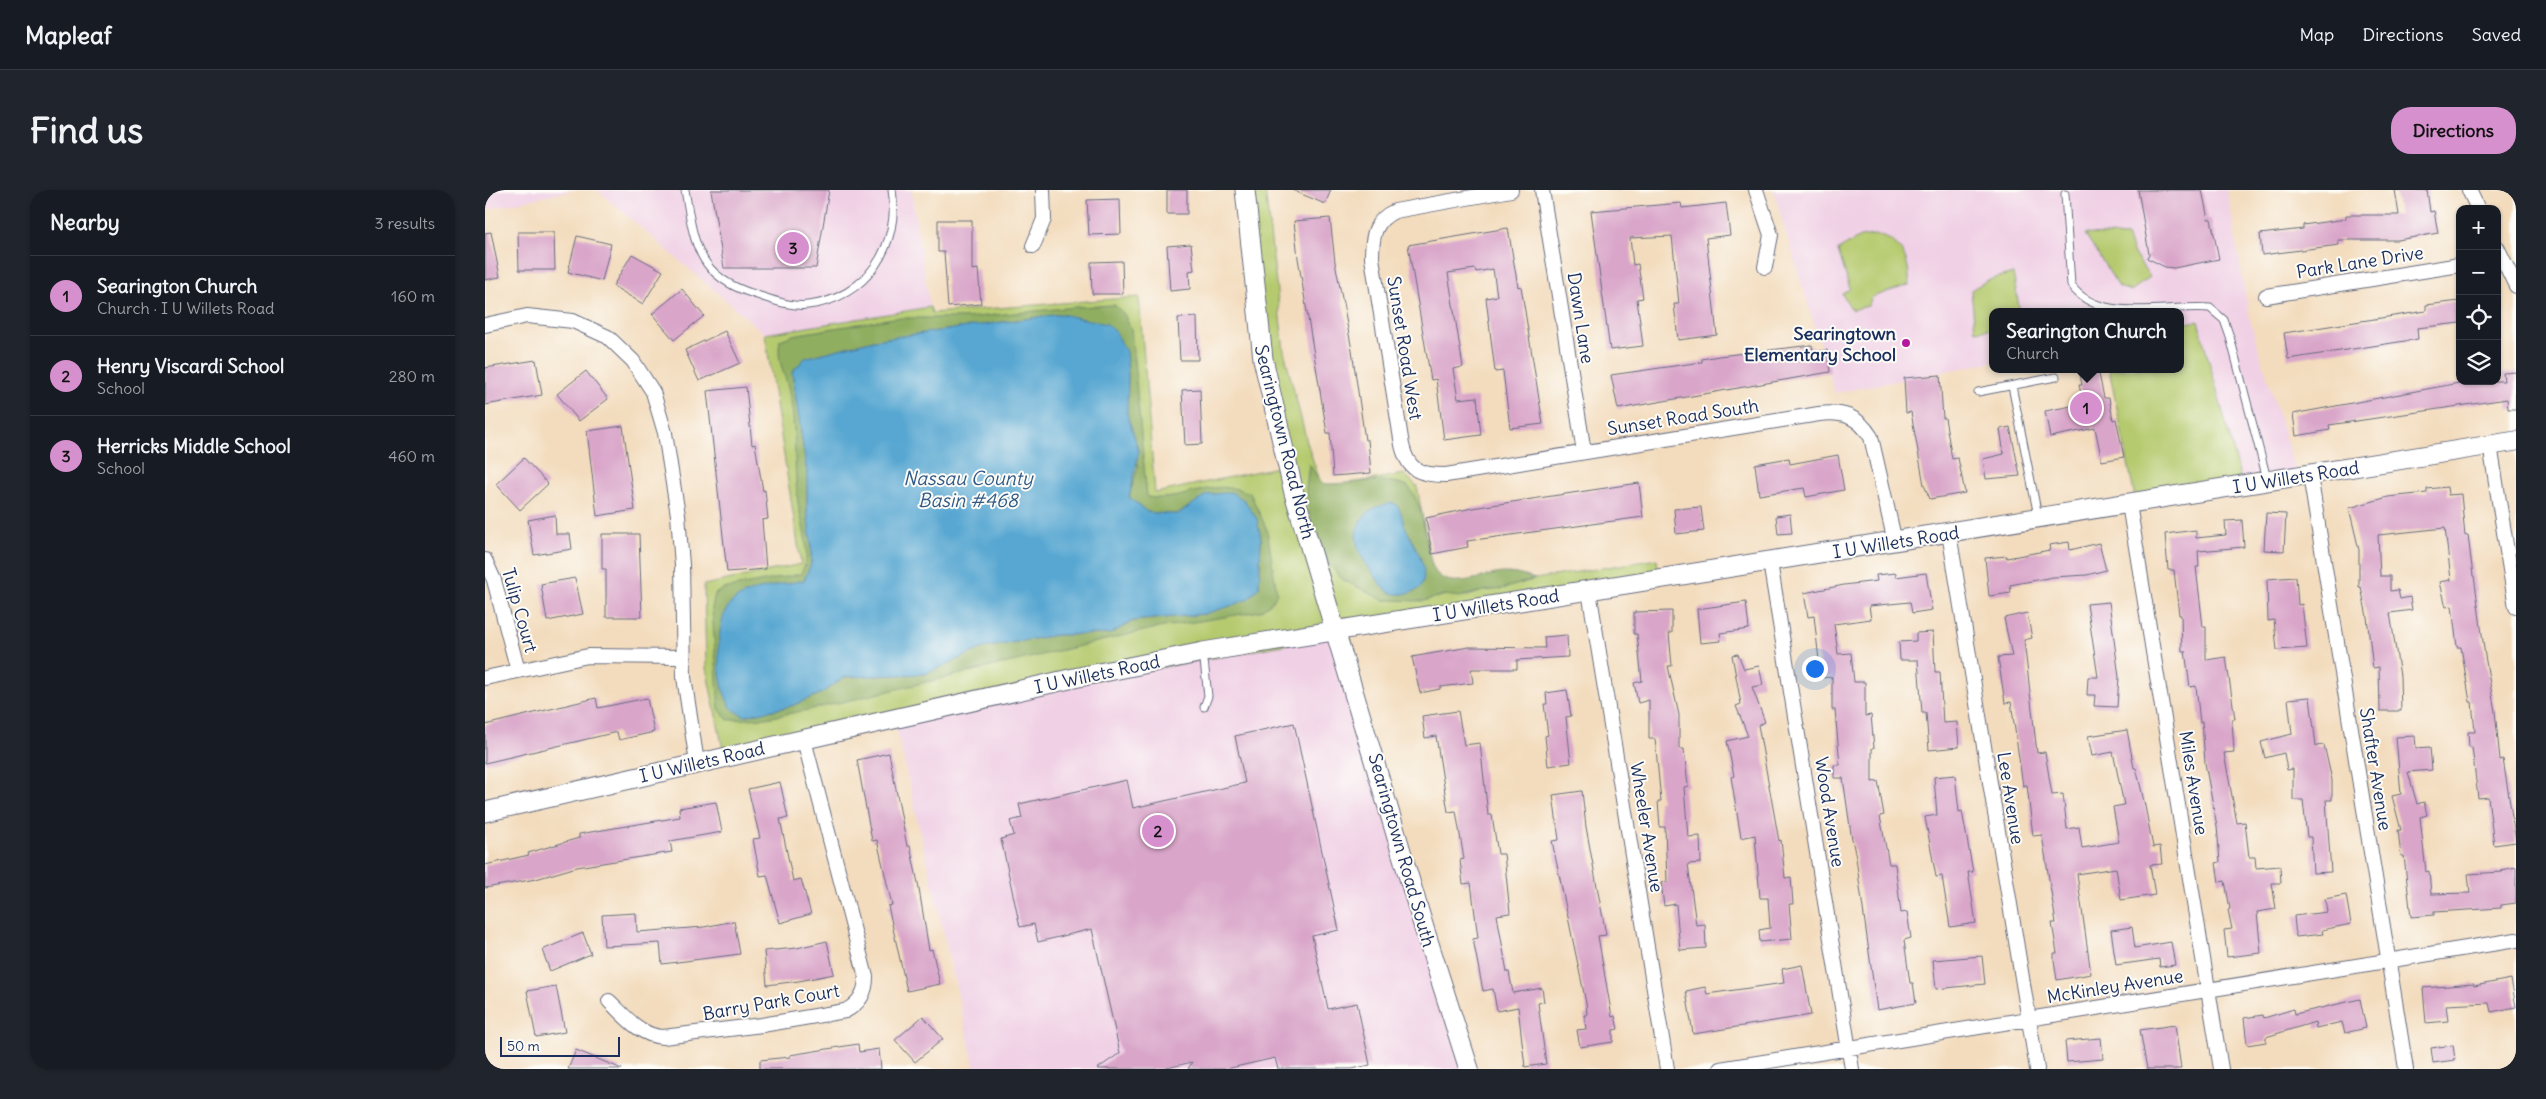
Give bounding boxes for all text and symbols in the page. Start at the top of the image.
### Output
text: Mapleaf [25,20,112,50]
text: Map [2299,23,2334,46]
text: Directions [2362,23,2444,46]
text: Saved [2472,23,2521,46]
button: Directions [2391,107,2516,154]
text: Find us [30,108,143,152]
map controls [2456,205,2501,385]
button: + [2456,205,2501,250]
text: Nearby [50,209,120,236]
text: 3 results [375,213,435,233]
pin: 3 [777,229,809,267]
street label: Park Lane Drive [2295,241,2425,283]
button: − [2456,250,2501,295]
street label: Dawn Lane [1562,271,1600,365]
text: Searington Church [97,274,258,298]
street label: Sunset Road West [1382,274,1428,422]
text: 1 [63,286,69,306]
text: 160 m [391,286,435,306]
button: locate [2456,295,2501,340]
text: Church · I U Willets Road [97,298,274,318]
popup [1989,308,2184,373]
text: Searington Church [2006,319,2167,343]
place label: Searingtown Elementary School [1744,322,1897,366]
marker: Searingtown Elementary School [1900,337,1912,349]
button: layers [2456,340,2501,385]
street label: Searingtown Road North [1250,342,1320,542]
text: Church [2006,343,2059,363]
text: Henry Viscardi School [97,354,284,378]
text: 2 [62,366,70,386]
text: 280 m [389,366,435,386]
text: School [97,378,145,398]
pin: 1 [2070,389,2102,427]
street label: Sunset Road South [1606,394,1760,440]
text: Herricks Middle School [97,434,291,458]
text: 3 [61,446,71,466]
text: 460 m [388,446,435,466]
street label: I U Willets Road [2231,456,2361,498]
text: School [97,458,145,478]
water label: Nassau County Basin #468 [903,466,1034,512]
street label: I U Willets Road [1831,521,1961,563]
street label: Tulip Court [497,565,543,655]
street label: I U Willets Road [1431,584,1561,626]
street label: I U Willets Road [1032,649,1162,699]
your location [1802,656,1828,682]
street label: Shafter Avenue [2355,706,2397,832]
street label: Miles Avenue [2174,729,2214,837]
street label: I U Willets Road [637,736,767,788]
street label: Searingtown Road South [1363,750,1441,950]
street label: Lee Avenue [1992,750,2030,846]
street label: Wood Avenue [1810,755,1850,869]
street label: Wheeler Avenue [1625,760,1669,894]
pin: 2 [1142,812,1174,850]
street label: McKinley Avenue [2045,964,2185,1008]
street label: Barry Park Court [701,979,841,1025]
scale bar [500,1034,620,1057]
text: 50 m [507,1037,540,1055]

